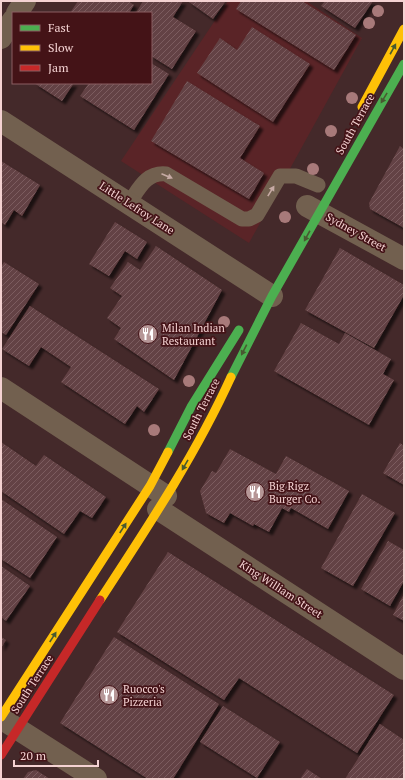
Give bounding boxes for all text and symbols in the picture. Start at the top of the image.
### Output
legend [12,12,152,84]
text: Fast [48,20,71,35]
text: Slow [48,40,74,55]
one-way arrow [390,43,396,55]
text: Jam [48,60,69,75]
street label: South Terrace [332,91,378,157]
one-way arrow [380,92,387,104]
one-way arrow [162,173,173,179]
street label: Little Lefroy Lane [97,179,177,238]
one-way arrow [267,186,275,196]
street label: Sydney Street [323,210,389,254]
one-way arrow [303,230,310,242]
place label: Milan Indian Restaurant [162,321,225,348]
restaurant icon: Milan Indian Restaurant [137,323,159,345]
one-way arrow [241,344,247,355]
street label: South Terrace [179,375,223,442]
one-way arrow [181,459,188,471]
place label: Big Rigz Burger Co. [269,479,321,506]
restaurant icon: Big Rigz Burger Co. [244,481,266,503]
one-way arrow [119,522,127,533]
street label: King William Street [237,557,325,621]
one-way arrow [49,631,56,643]
street label: South Terrace [8,651,57,716]
place label: Ruocco's Pizzeria [123,682,165,709]
restaurant icon: Ruocco's Pizzeria [98,684,120,706]
scale bar [14,742,98,768]
text: 20 m [20,748,47,763]

